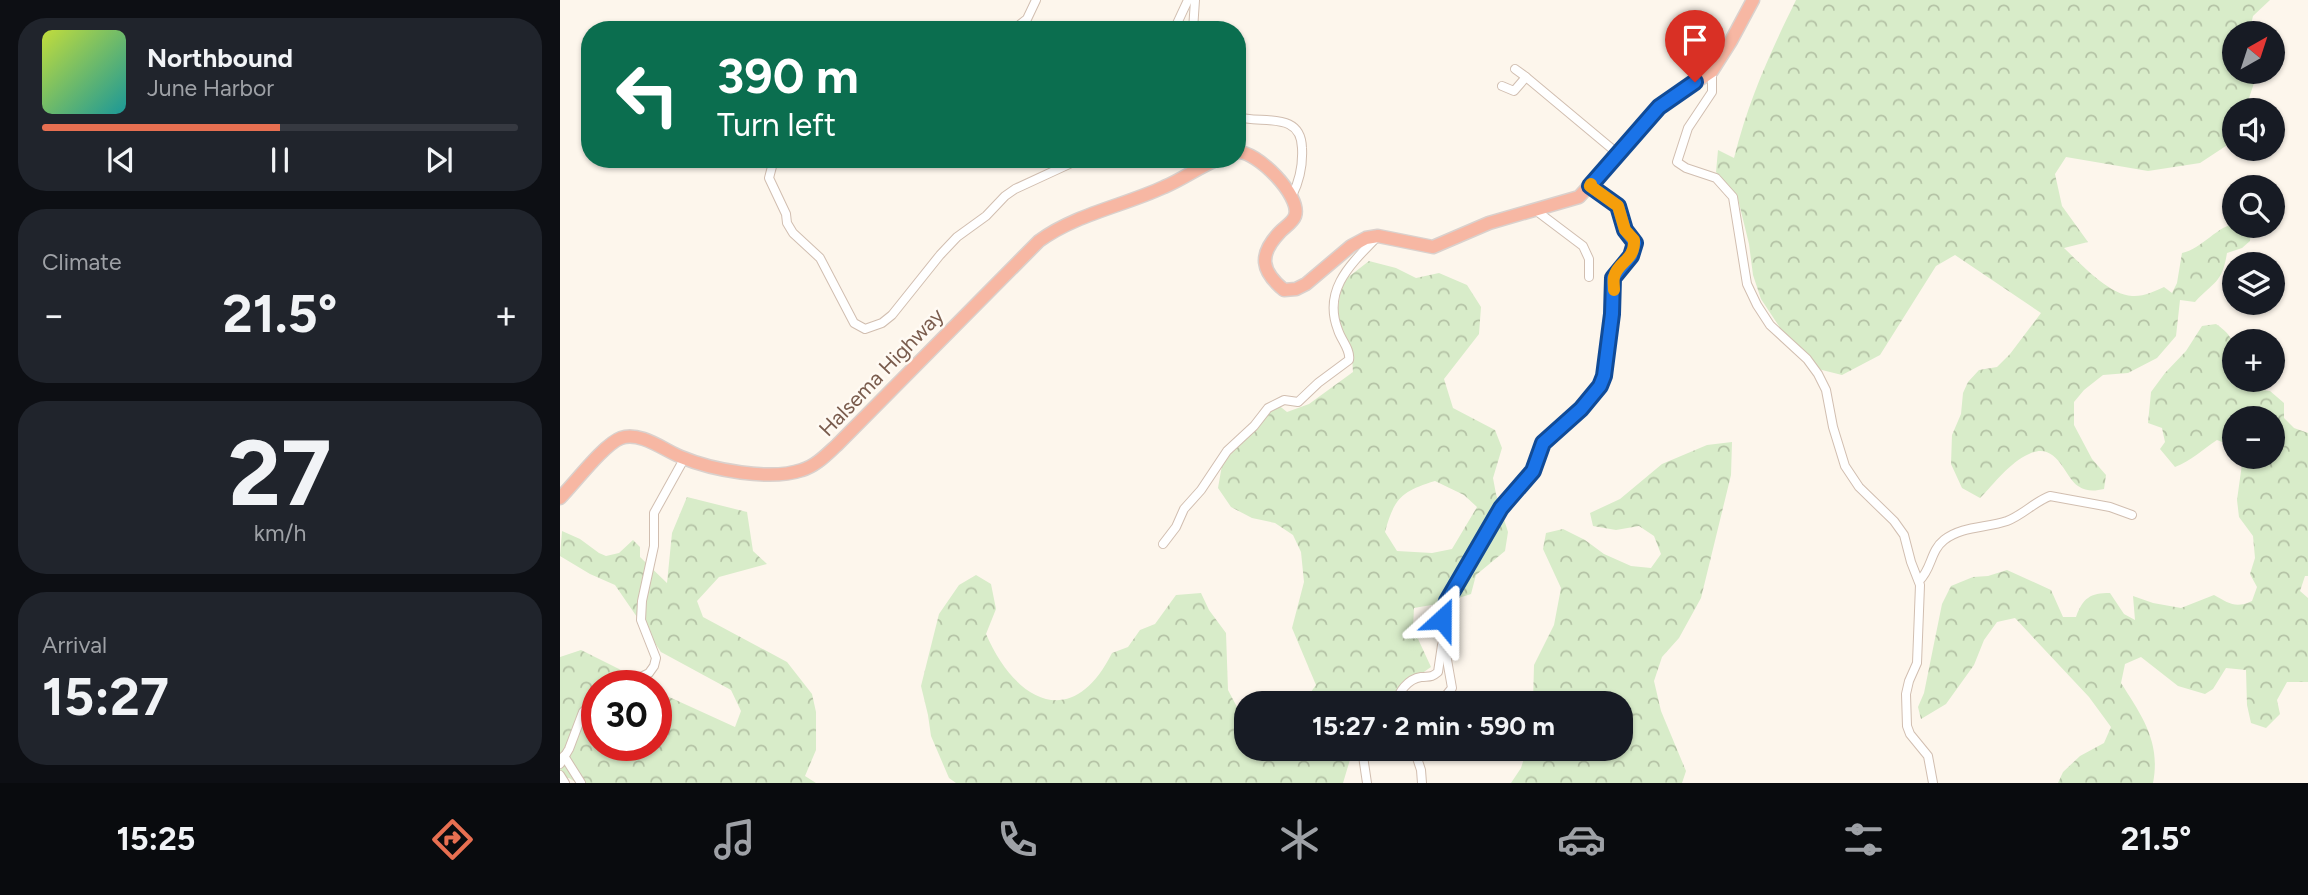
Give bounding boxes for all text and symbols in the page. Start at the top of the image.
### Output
pin [1665,10,1725,82]
icon: arrive [1676,21,1714,59]
north arrow [2222,21,2286,84]
map controls [2222,21,2285,469]
text: Northbound [147,42,293,74]
text: 390 m [717,46,859,105]
icon: left [602,49,693,140]
text: June Harbor [147,74,274,102]
button: sound [2222,98,2285,161]
text: Turn left [717,106,836,144]
icon: previous [102,141,140,179]
icon: pause [261,141,299,179]
icon: next [420,141,458,179]
button: search [2222,175,2285,238]
text: Climate [42,248,121,276]
button: layers [2222,252,2285,315]
text: 21.5° [223,283,337,345]
text: − [42,292,66,338]
text: + [494,292,518,338]
street label: Halsema Highway [813,303,949,441]
button: + [2222,329,2285,392]
button: − [2222,406,2285,469]
text: 27 [228,419,332,528]
text: km/h [254,519,306,547]
position arrow [1405,582,1479,656]
text: Arrival [42,631,107,659]
text: 15:27 [42,666,169,728]
speed limit sign: 30 [581,670,672,761]
text: 15:27 · 2 min · 590 m [1312,710,1555,742]
icon: directions [428,815,477,864]
icon: music [710,815,759,864]
icon: phone [993,815,1042,864]
icon: climate [1275,815,1324,864]
icon: car [1557,815,1606,864]
icon: filters [1839,815,1888,864]
text: 15:25 [117,820,195,858]
text: 21.5° [2121,820,2191,858]

